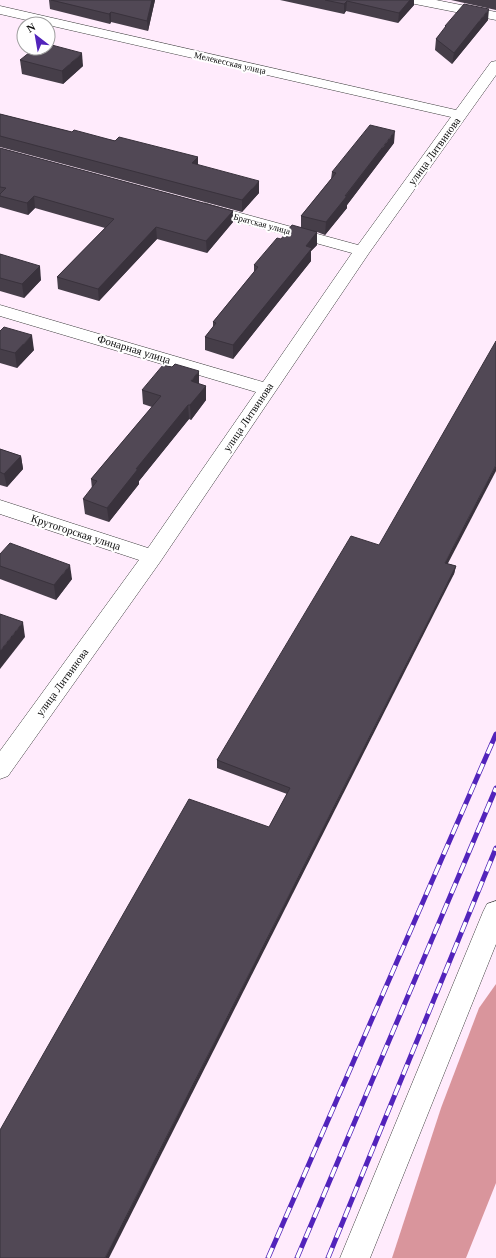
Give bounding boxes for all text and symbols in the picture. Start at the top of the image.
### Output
north arrow [16,16,56,56]
text: N [24,20,37,35]
street label: Мелекесская улица [193,50,267,76]
street label: улица Литвинова [405,115,463,187]
street label: Братская улица [233,212,291,236]
street label: Фонарная улица [96,332,172,366]
street label: улица Литвинова [221,380,276,454]
street label: Крутогорская улица [30,512,122,552]
street label: улица Литвинова [33,646,91,718]

